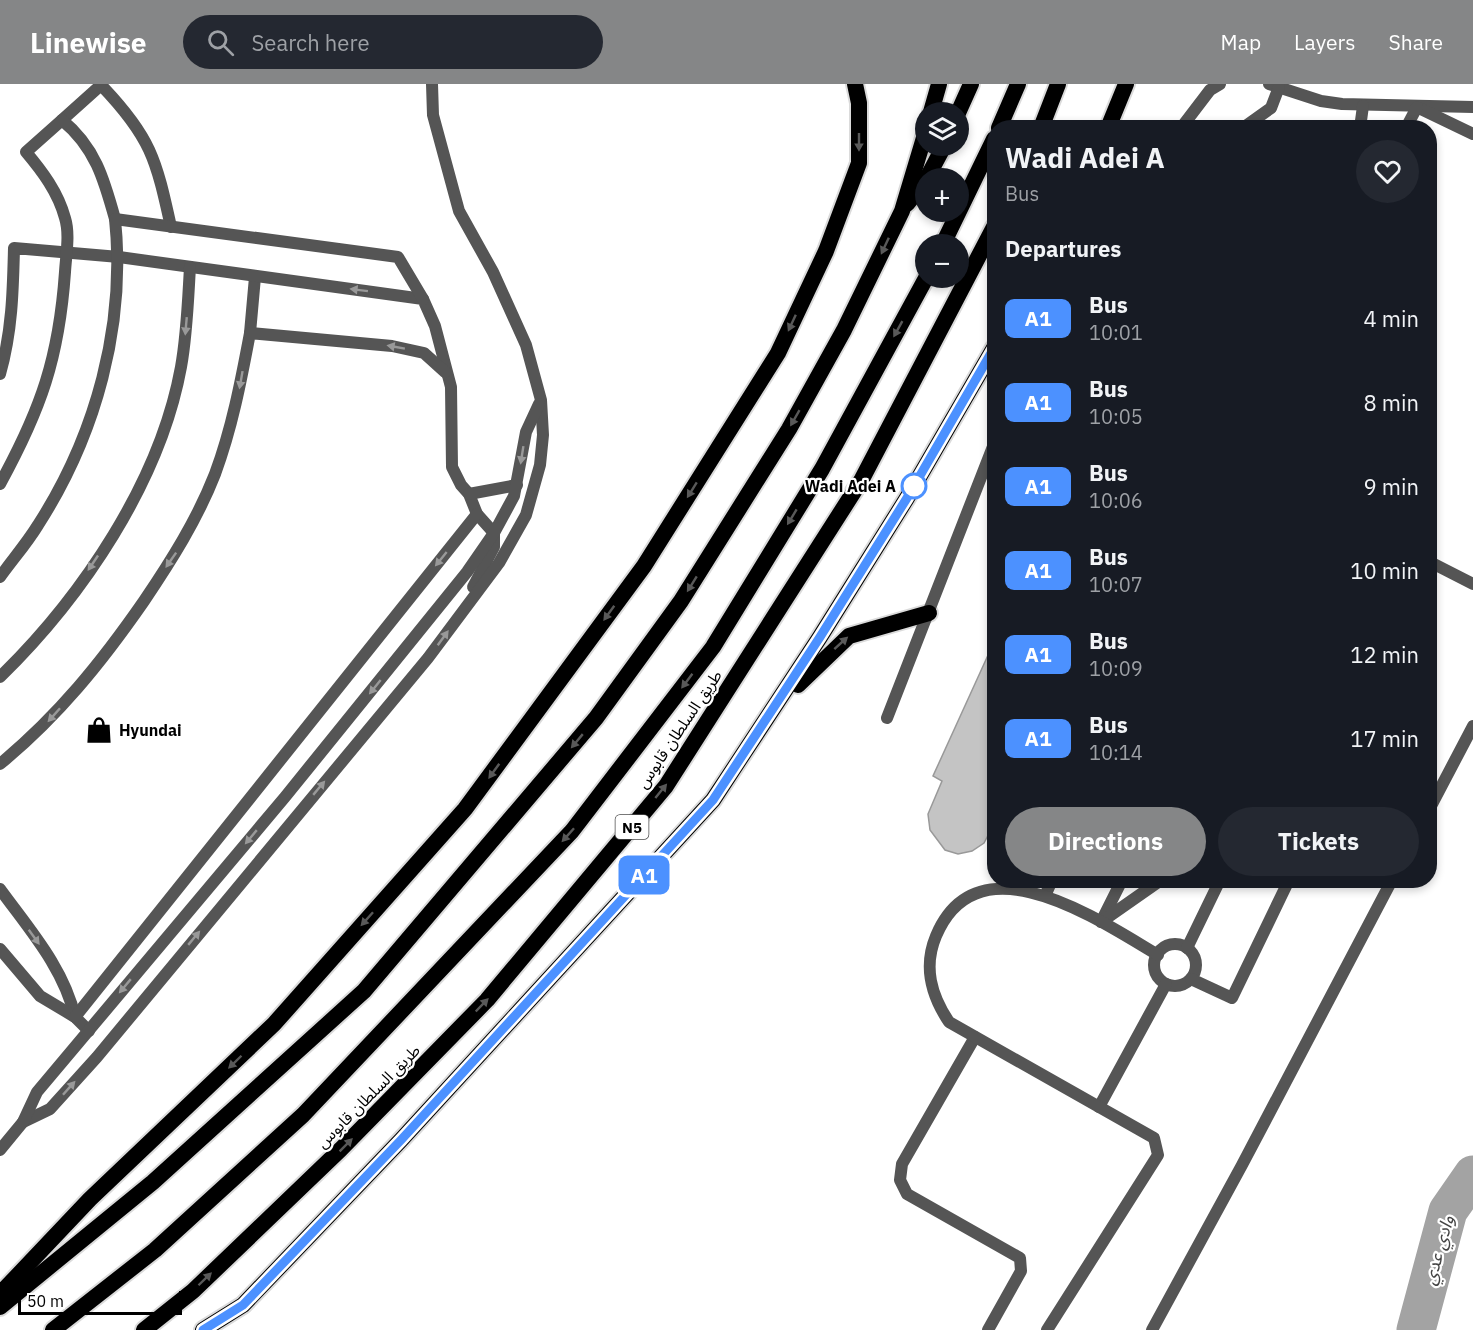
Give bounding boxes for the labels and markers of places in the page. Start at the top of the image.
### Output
marker: Wadi Adei A [901,473,927,499]
place label: Wadi Adei A [805,476,896,496]
shop icon: Hyundai [84,715,114,745]
place label: Hyundai [119,720,182,740]

